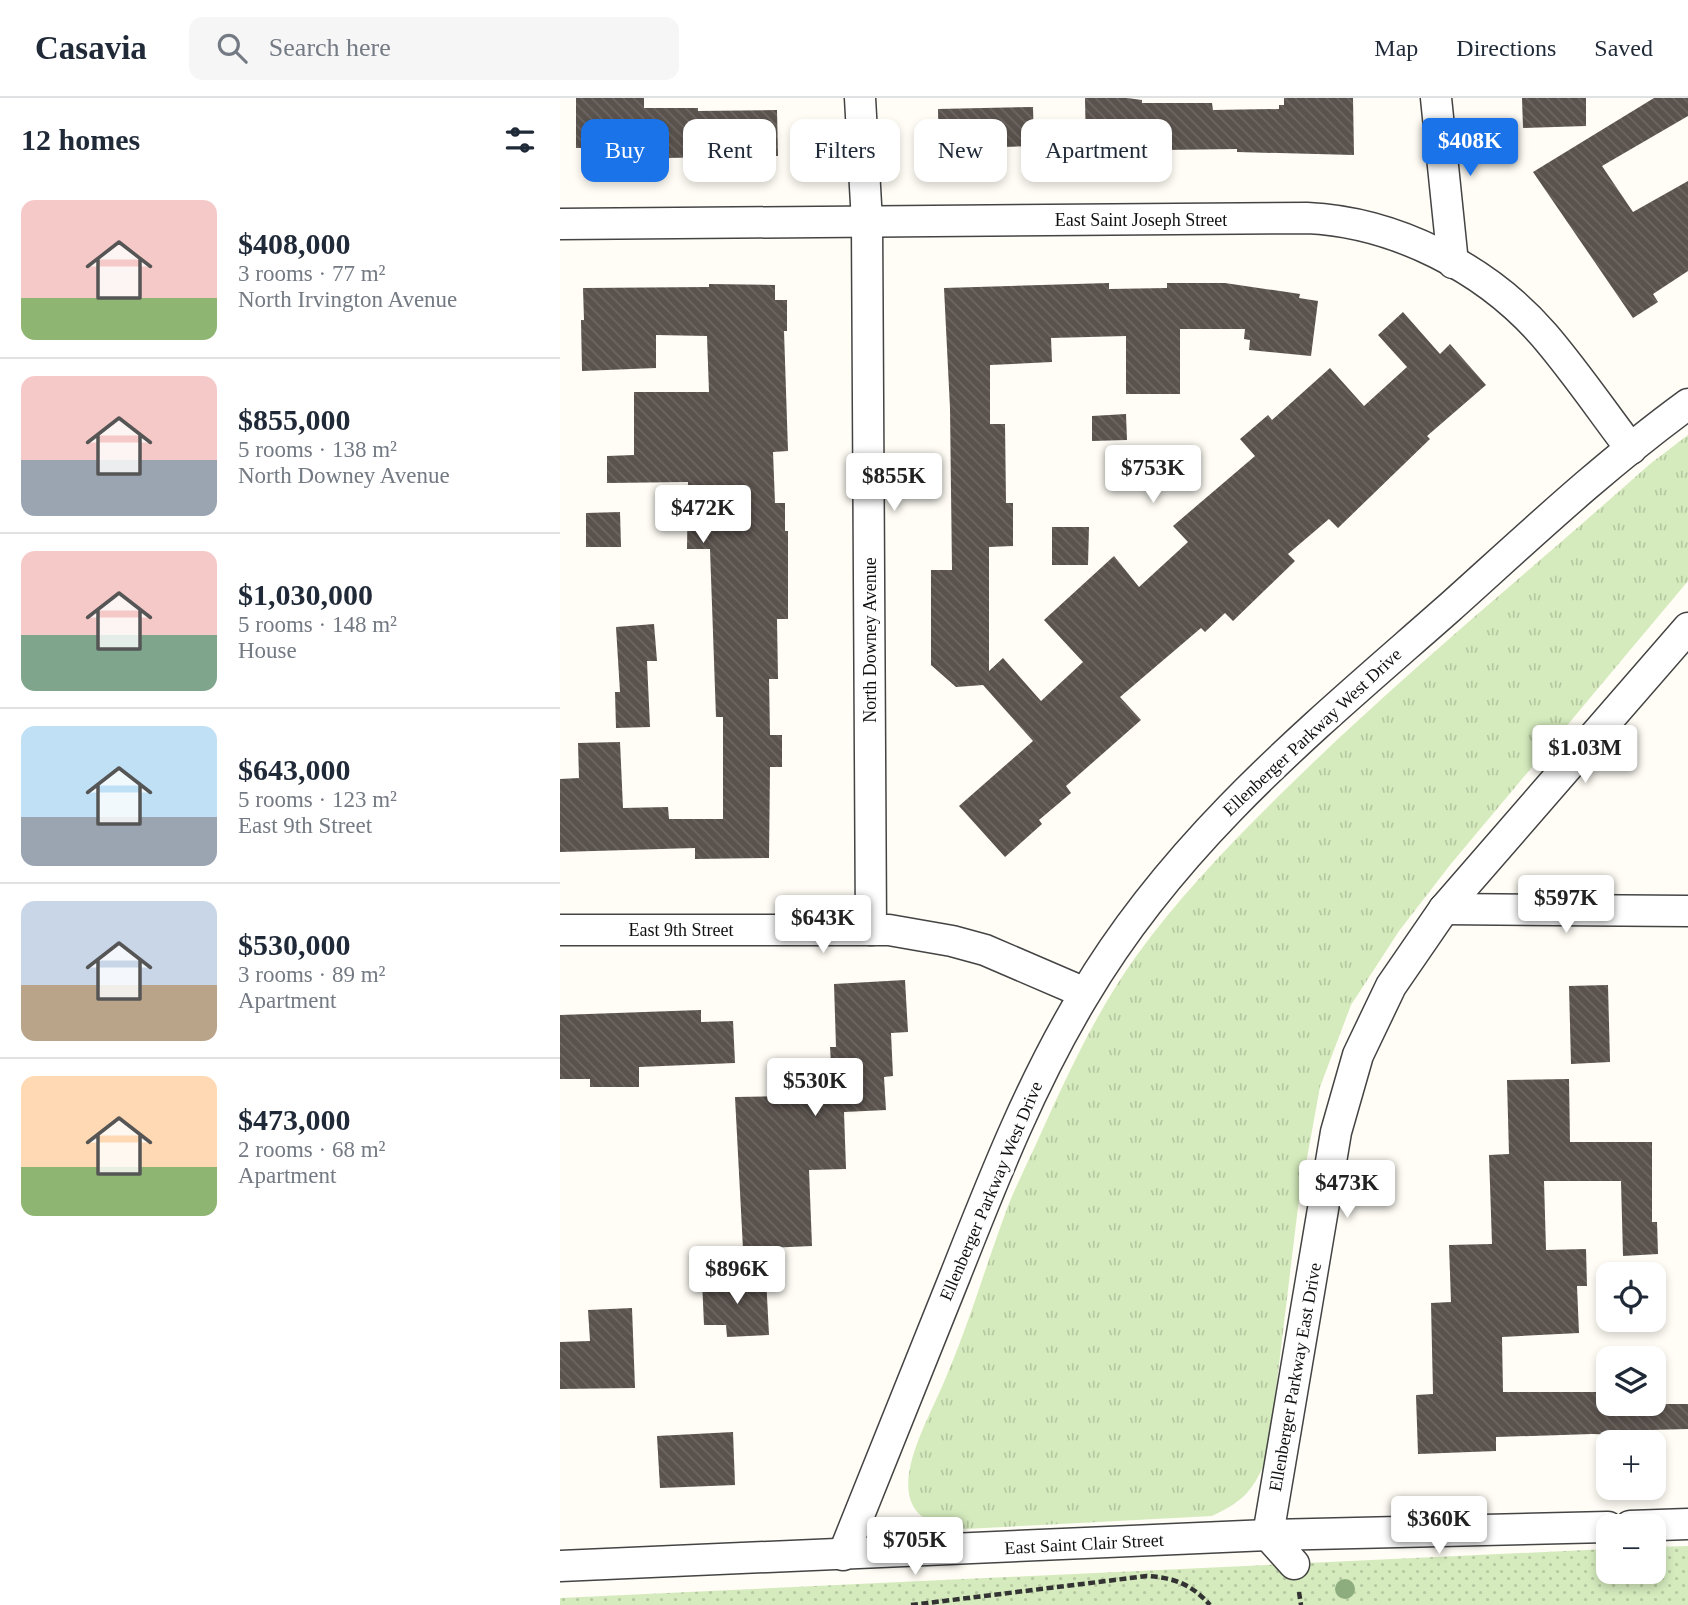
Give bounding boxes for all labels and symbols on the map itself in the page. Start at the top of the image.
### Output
pin: $408K [1421,118,1519,178]
street label: East Saint Joseph Street [1055,210,1227,230]
pin: $753K [1104,446,1202,505]
pin: $855K [845,454,943,513]
pin: $472K [654,486,752,545]
street label: North Downey Avenue [860,557,880,723]
street label: Ellenberger Parkway West Drive [1219,644,1405,820]
pin: $1.03M [1528,726,1642,785]
pin: $597K [1517,876,1615,935]
pin: $643K [774,896,872,955]
street label: East 9th Street [629,920,733,940]
pin: $530K [766,1058,864,1118]
street label: Ellenberger Parkway West Drive [936,1078,1046,1304]
pin: $473K [1298,1160,1396,1220]
pin: $896K [688,1246,786,1306]
street label: Ellenberger Parkway East Drive [1265,1261,1325,1493]
pin: $360K [1390,1496,1488,1556]
pin: $705K [866,1518,964,1577]
street label: East Saint Clair Street [1004,1530,1164,1558]

